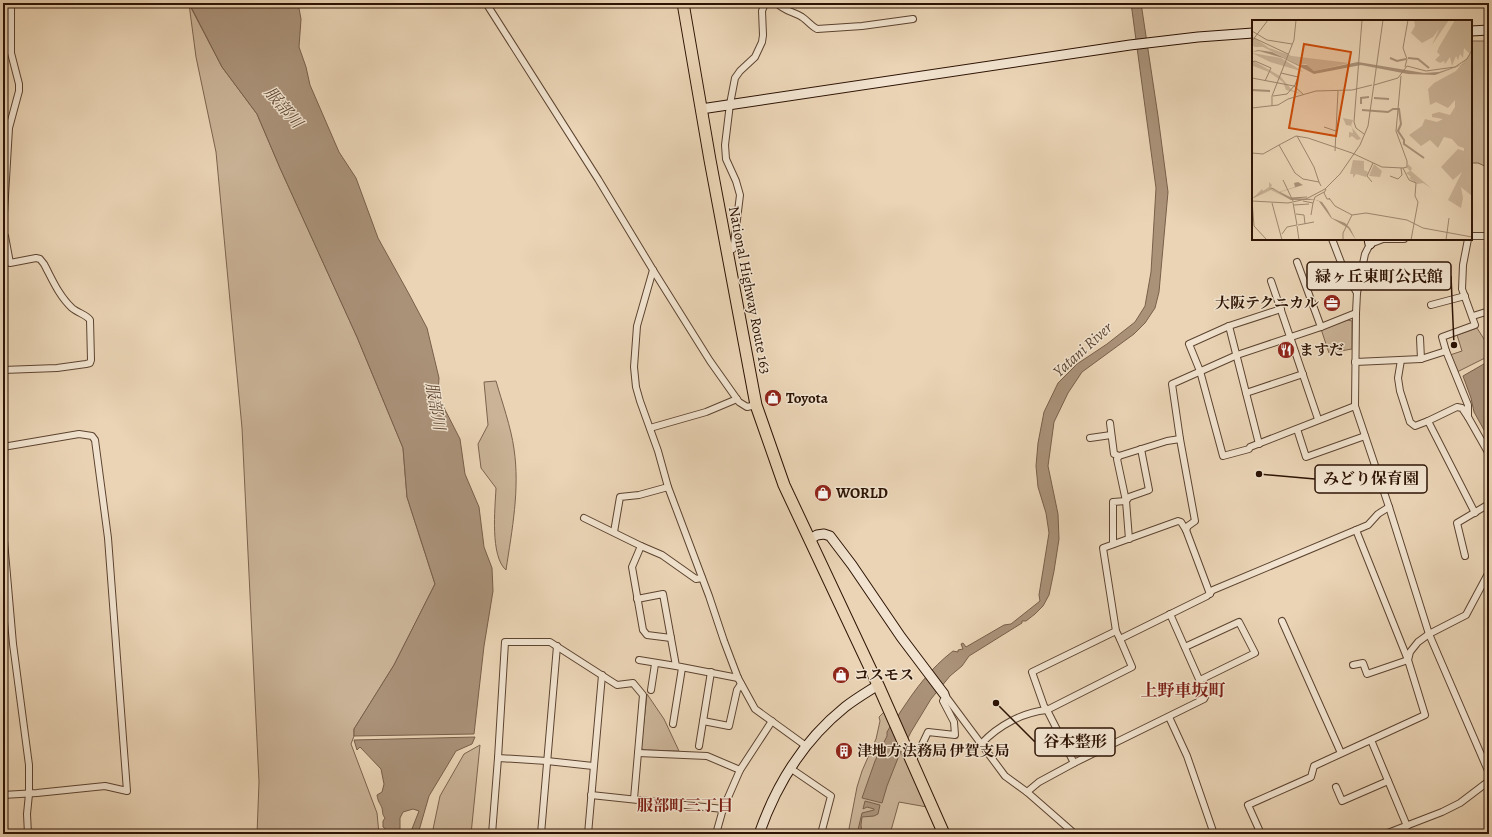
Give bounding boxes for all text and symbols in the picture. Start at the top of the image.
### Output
inset map [1252,20,1472,240]
water label: 服部川 [259,82,309,134]
street label: National Highway Route 163 [724,204,776,376]
callout: 緑ヶ丘東町公民館 [1307,262,1451,290]
text: 緑ヶ丘東町公民館 [1315,266,1443,288]
place label: 大阪テクニカル [1215,293,1319,313]
office icon: 大阪テクニカル [1322,293,1342,313]
water label: Yatani River [1048,317,1117,382]
restaurant icon: ますだ [1276,340,1296,360]
place label: ますだ [1299,340,1344,360]
water label: 服部川 [420,381,450,434]
shop icon: Toyota [763,388,783,408]
place label: Toyota [786,388,829,408]
callout: みどり保育園 [1315,465,1427,493]
text: みどり保育園 [1323,468,1419,490]
shop icon: WORLD [813,483,833,503]
place label: WORLD [835,483,888,503]
shop icon: コスモス [831,665,851,685]
place label: コスモス [854,665,914,685]
district label: 上野車坂町 [1141,679,1226,702]
callout: 谷本整形 [1035,728,1115,756]
text: 谷本整形 [1043,731,1107,753]
building icon: 津地方法務局 伊賀支局 [834,741,854,761]
place label: 津地方法務局 伊賀支局 [857,741,1010,761]
district label: 服部町三丁目 [637,795,733,817]

